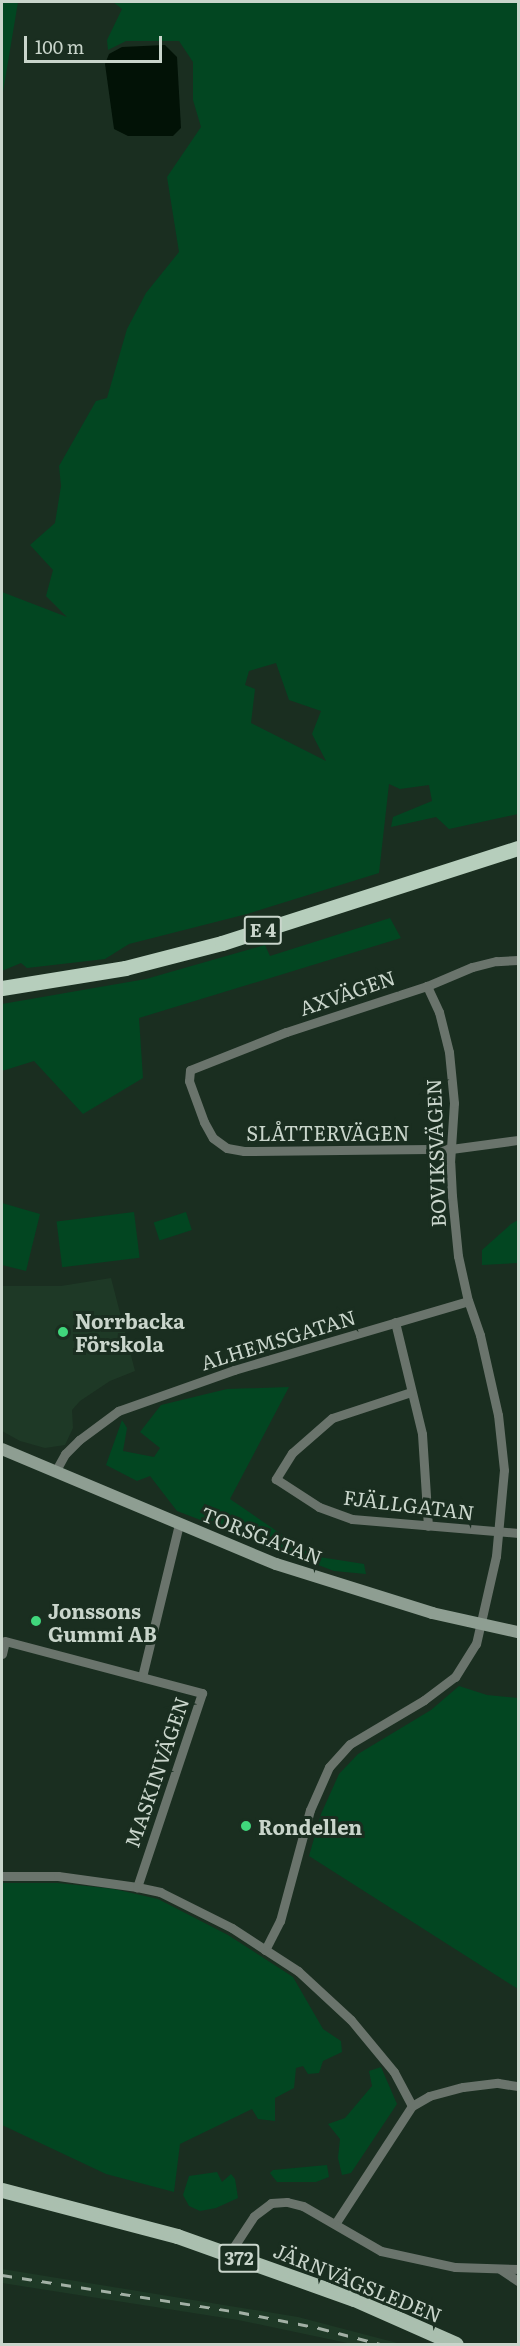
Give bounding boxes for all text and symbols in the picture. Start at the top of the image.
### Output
scale bar [27,24,165,62]
text: 100 m [35,33,84,60]
road number: E 4 [244,915,282,945]
street label: AXVÄGEN [296,964,398,1020]
street label: BOVIKSVÄGEN [420,1078,450,1228]
street label: SLÅTTERVÄGEN [246,1120,410,1144]
street label: ALHEMSGATAN [198,1304,358,1374]
place label: Norrbacka Förskola [75,1308,185,1355]
marker: Norrbacka Förskola [56,1325,70,1339]
street label: FJÄLLGATAN [342,1484,476,1524]
street label: TORSGATAN [198,1501,326,1569]
place label: Jonssons Gummi AB [48,1598,157,1645]
marker: Jonssons Gummi AB [29,1614,43,1628]
street label: MASKINVÄGEN [119,1694,193,1850]
place label: Rondellen [258,1814,362,1838]
marker: Rondellen [239,1819,253,1833]
street label: JÄRNVÄGSLEDEN [270,2237,446,2327]
road number: 372 [218,2243,260,2273]

